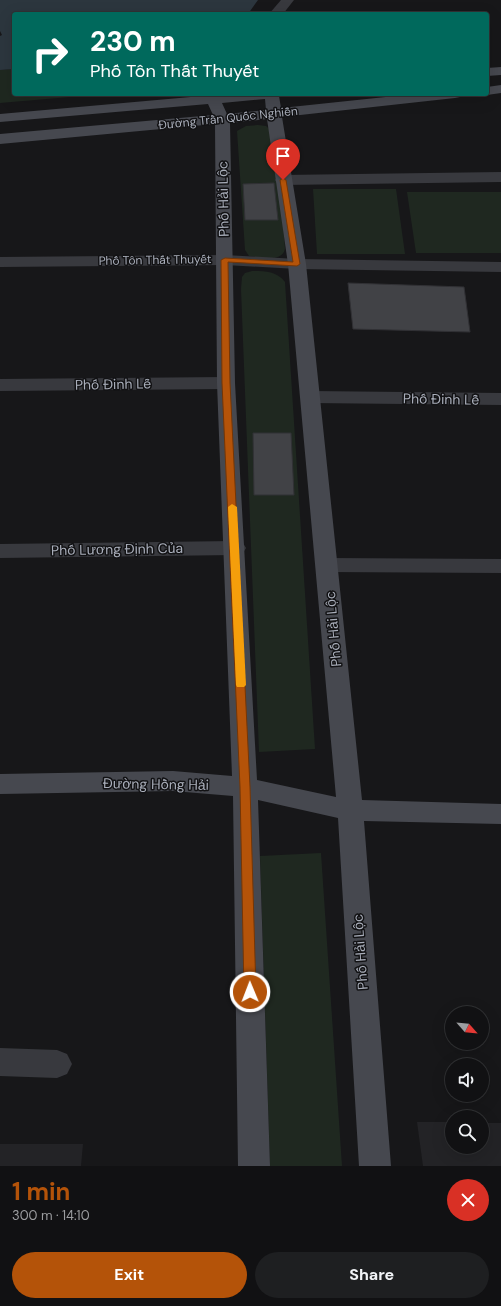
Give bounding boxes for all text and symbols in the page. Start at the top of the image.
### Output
text: 230 m [90,23,176,60]
icon: right [24,28,76,80]
text: Phố Tôn Thất Thuyết [90,59,259,83]
street label: Đường Trần Quốc Nghiễn [158,103,299,133]
pin [266,139,300,180]
icon: arrive [272,145,294,167]
street label: Phố Hải Lộc [213,161,233,237]
street label: Phố Tôn Thất Thuyết [98,251,212,269]
street label: Phố Đinh Lễ [75,374,151,394]
street label: Phố Đinh Lễ [403,389,479,409]
street label: Phố Lương Định Của [51,539,183,559]
street label: Phố Hải Lộc [321,590,345,668]
street label: Đường Hồng Hải [103,774,209,794]
street label: Phố Hải Lộc [348,914,372,990]
position arrow [229,971,271,1013]
north arrow [445,1006,489,1050]
map controls [445,1006,489,1154]
button: sound [445,1058,489,1102]
button: search [445,1110,489,1154]
text: 1 min [12,1176,70,1207]
button: close [447,1179,489,1221]
text: 300 m · 14:10 [12,1207,90,1224]
button: Exit [12,1252,247,1298]
button: Share [255,1252,489,1298]

